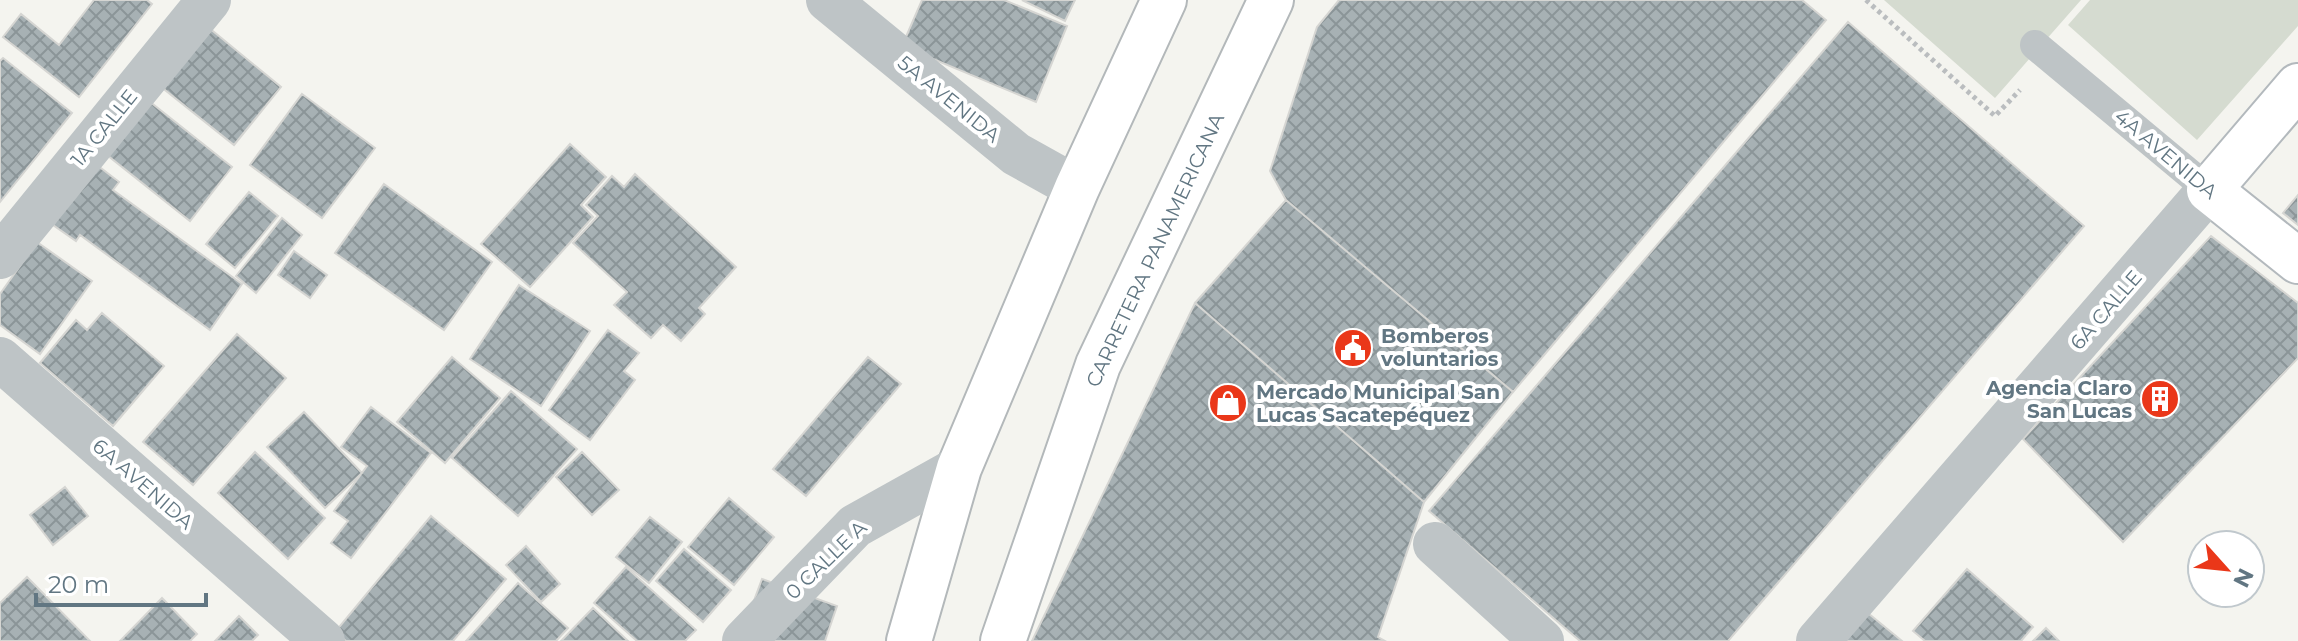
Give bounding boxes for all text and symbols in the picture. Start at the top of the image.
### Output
street label: 5A AVENIDA [893,50,1005,148]
street label: 1A CALLE [66,85,142,171]
street label: 4A AVENIDA [2110,104,2223,204]
street label: CARRETERA PANAMERICANA [1081,109,1229,391]
street label: 6A CALLE [2065,266,2147,354]
place label: Bomberos voluntarios [1380,324,1499,371]
public building icon: Bomberos voluntarios [1332,327,1374,369]
place label: Agencia Claro San Lucas [1985,376,2132,423]
building icon: Agencia Claro San Lucas [2139,378,2181,420]
place label: Mercado Municipal San Lucas Sacatepéquez [1256,380,1500,427]
shop icon: Mercado Municipal San Lucas Sacatepéquez [1207,382,1249,424]
street label: 6A AVENIDA [88,434,199,535]
street label: 0 CALLE A [781,515,872,604]
north arrow [2186,529,2266,609]
scale bar [36,557,206,607]
text: N [2227,564,2259,592]
text: 20 m [48,570,109,599]

